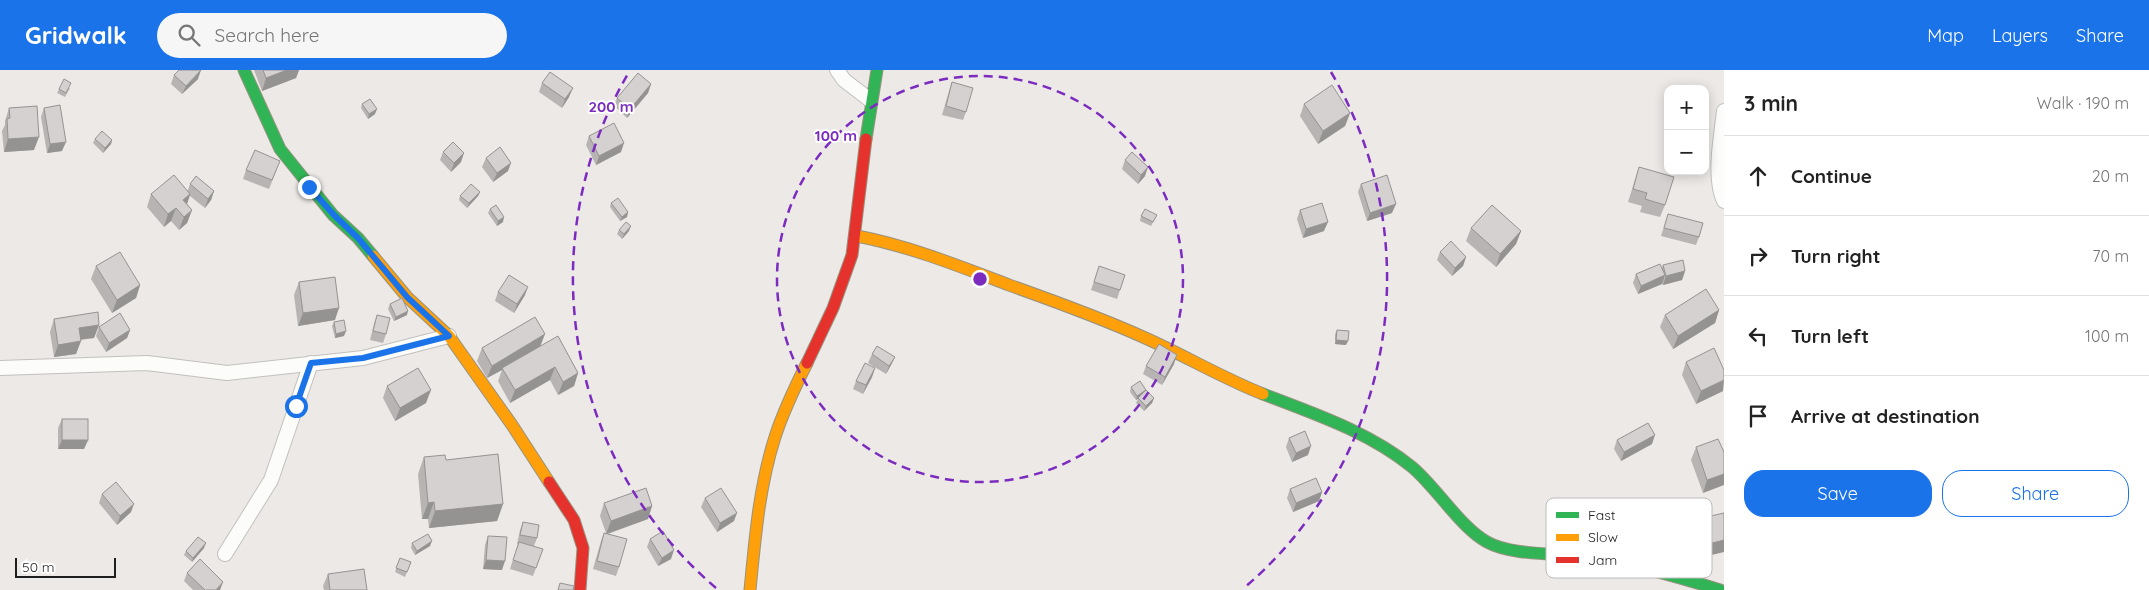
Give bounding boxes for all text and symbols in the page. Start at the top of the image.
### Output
search box [157,13,507,58]
text: Gridwalk [25,20,127,50]
icon: search [175,21,203,49]
text: Search here [215,23,319,47]
text: Map [1927,24,1964,47]
text: Layers [1992,24,2048,47]
text: Share [2076,24,2124,47]
map controls [1664,85,1709,175]
button: + [1664,85,1709,130]
text: 3 min [1744,90,1798,116]
text: Walk · 190 m [2037,93,2129,113]
text: 200 m [589,97,634,116]
text: 100 m [815,126,857,145]
button: − [1664,130,1709,175]
icon: ahead [1744,162,1772,190]
text: Continue [1791,164,1872,188]
text: 20 m [2092,166,2129,186]
route end [298,176,321,199]
icon: right [1744,242,1772,270]
text: Turn right [1791,244,1880,268]
text: 70 m [2092,246,2129,266]
centre of rings [971,270,989,288]
icon: left [1744,322,1772,350]
text: Turn left [1791,324,1869,348]
text: 100 m [2085,326,2129,346]
route start [285,395,308,418]
icon: arrive [1744,402,1772,430]
text: Arrive at destination [1791,404,1980,428]
button: Save [1744,470,1932,517]
button: Share [1942,470,2129,517]
legend [1546,498,1712,578]
text: Fast [1588,506,1616,524]
text: Slow [1588,528,1618,546]
text: Jam [1588,551,1617,569]
scale bar [15,555,116,578]
text: 50 m [22,558,55,576]

